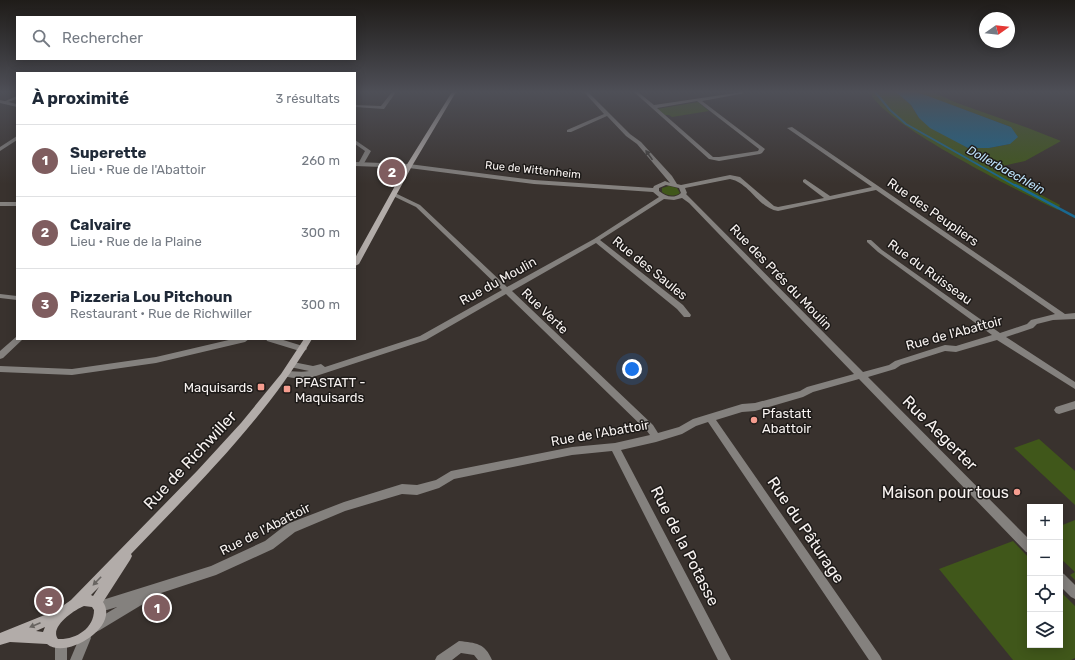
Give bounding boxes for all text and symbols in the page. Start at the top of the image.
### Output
north arrow [979,12,1015,48]
search box [16,16,356,60]
icon: search [30,27,52,49]
text: Rechercher [62,29,143,47]
text: À proximité [32,88,129,108]
text: 3 résultats [275,91,340,106]
water label: Dollerbaechlein [965,143,1047,197]
text: Superette [70,144,147,162]
one-way arrow [645,149,653,160]
text: 1 [42,153,48,168]
text: 260 m [302,153,340,168]
pin: 2 [379,157,405,187]
street label: Rue de Wittenheim [485,159,582,182]
text: Lieu · Rue de l'Abattoir [70,162,206,177]
street label: Rue des Peupliers [885,175,982,249]
text: Calvaire [70,216,131,234]
street label: Rue des Prés du Moulin [727,221,835,333]
text: 2 [41,225,49,240]
text: 300 m [301,225,340,240]
street label: Rue des Saules [610,233,691,303]
text: Lieu · Rue de la Plaine [70,234,202,249]
street label: Rue du Ruisseau [885,236,975,308]
street label: Rue du Moulin [457,254,539,308]
street label: Rue Verte [519,285,571,337]
text: Pizzeria Lou Pitchoun [70,288,232,306]
text: 3 [41,297,49,312]
text: 300 m [301,297,340,312]
text: Restaurant · Rue de Richwiller [70,306,252,321]
street label: Rue de l'Abattoir [904,313,1004,353]
your location [622,359,642,379]
place label: PFASTATT - Maquisards [295,375,365,405]
place label: Maquisards [184,380,253,395]
marker: Maquisards [256,382,266,392]
marker: PFASTATT - Maquisards [282,384,292,394]
street label: Rue Aegerter [899,392,981,474]
place label: Pfastatt Abattoir [762,406,811,436]
street label: Rue de Richwiller [139,407,241,513]
marker: Pfastatt Abattoir [749,415,759,425]
street label: Rue de l'Abattoir [550,417,650,449]
street label: Rue du Pâturage [763,473,849,587]
street label: Rue de la Potasse [647,483,723,609]
place label: Maison pour tous [882,483,1009,502]
marker: Maison pour tous [1012,487,1022,497]
street label: Rue de l'Abattoir [217,500,313,558]
map controls [1027,504,1063,648]
button: + [1027,504,1063,540]
button: − [1027,540,1063,576]
one-way arrow [93,576,102,585]
button: locate [1027,576,1063,612]
pin: 3 [36,586,62,616]
pin: 1 [144,593,170,623]
button: layers [1027,612,1063,648]
one-way arrow [28,623,40,629]

